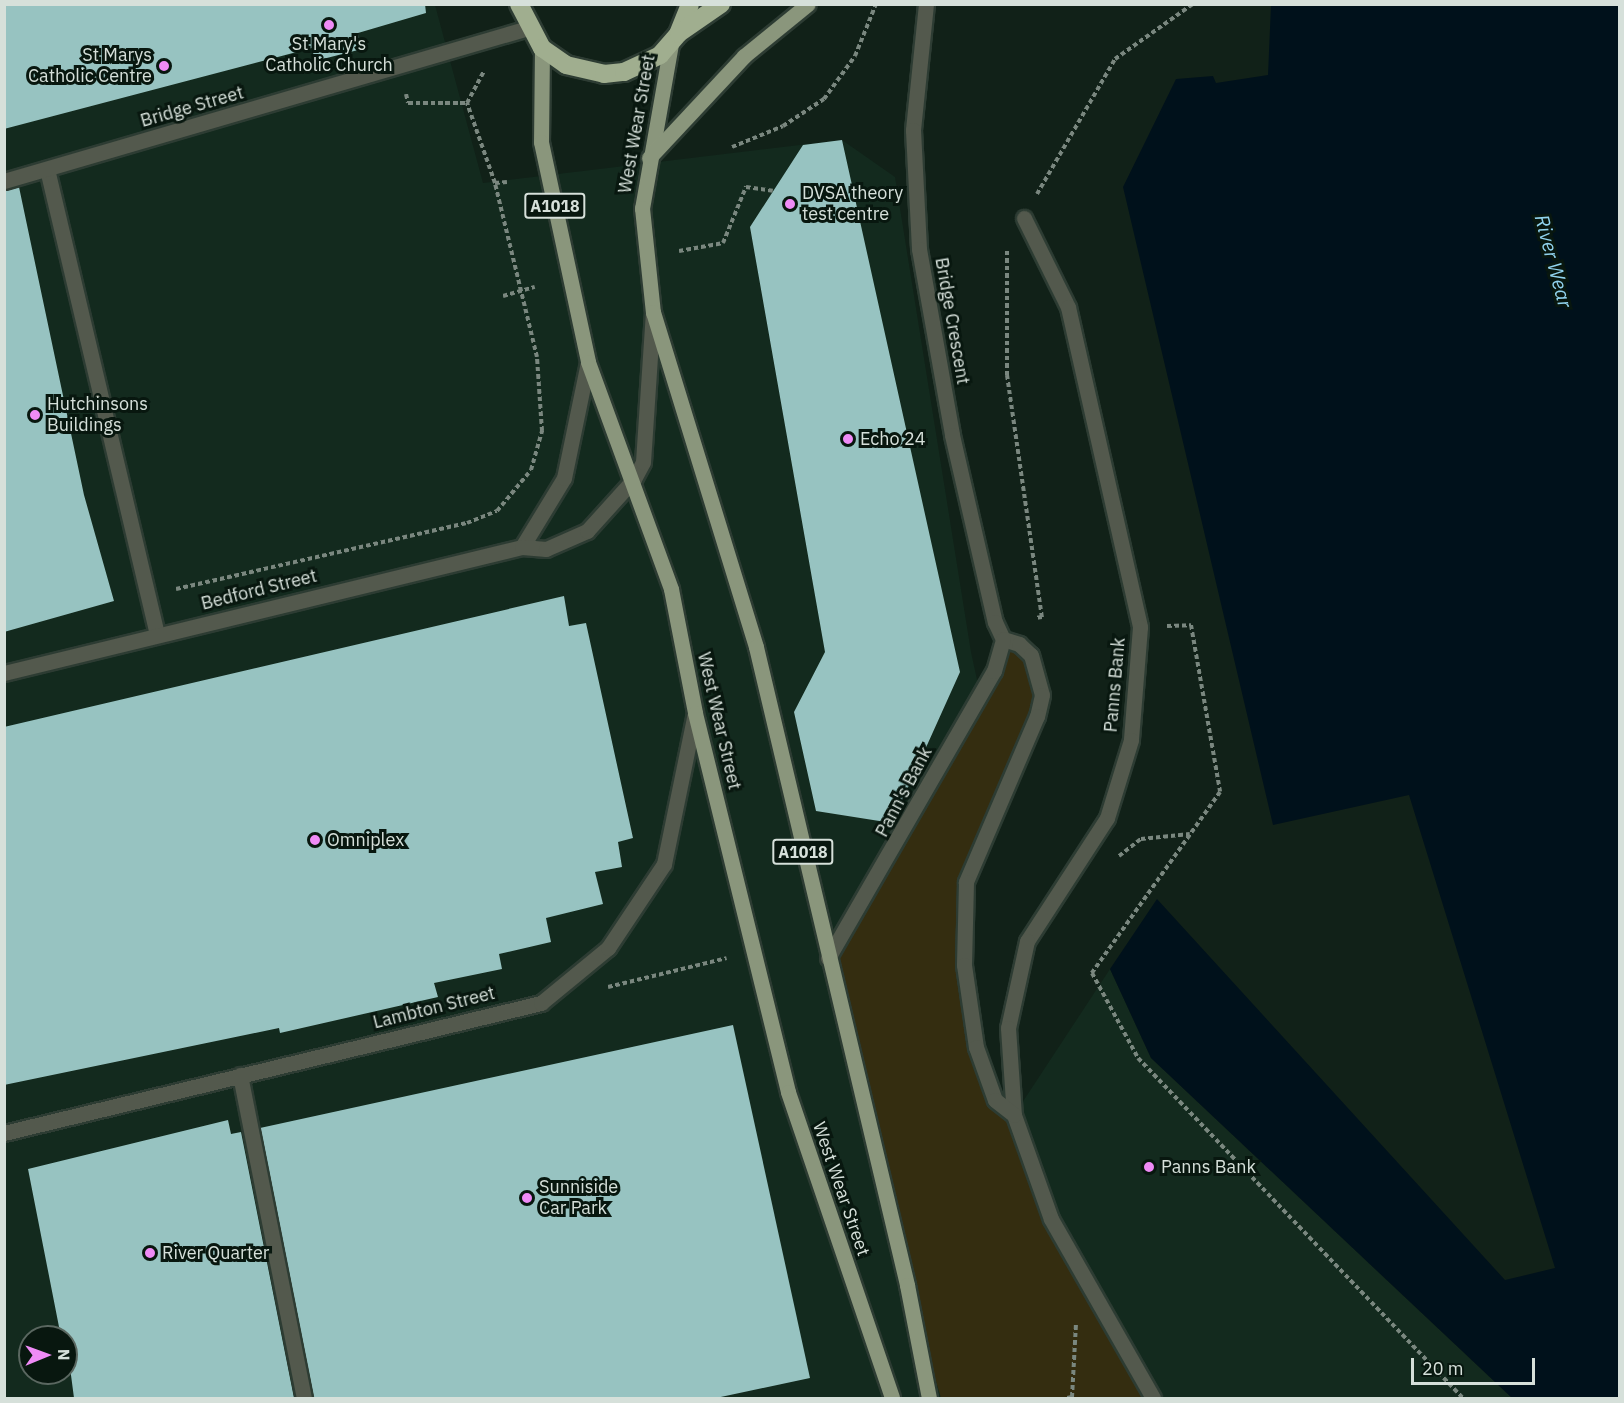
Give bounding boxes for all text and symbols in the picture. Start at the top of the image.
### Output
marker: St Mary's Catholic Church [322,18,336,32]
place label: St Mary's Catholic Church [265,34,393,76]
place label: St Marys Catholic Centre [28,45,152,88]
street label: West Wear Street [614,53,660,195]
marker: St Marys Catholic Centre [157,59,171,73]
street label: Bridge Street [138,82,246,132]
place label: DVSA theory test centre [802,183,903,226]
road number: A1018 [524,193,586,219]
marker: DVSA theory test centre [783,197,797,211]
water label: River Wear [1530,212,1578,310]
street label: Bridge Crescent [930,256,974,386]
place label: Hutchinsons Buildings [47,394,148,436]
marker: Hutchinsons Buildings [28,408,42,422]
place label: Echo 24 [860,428,926,450]
marker: Echo 24 [841,432,855,446]
street label: Bedford Street [199,565,319,615]
street label: Panns Bank [1100,637,1130,733]
street label: West Wear Street [693,650,745,792]
street label: Pann's Bank [871,743,937,841]
place label: Omniplex [327,829,404,851]
marker: Omniplex [308,833,322,847]
road number: A1018 [772,839,834,865]
street label: Lambton Street [371,982,497,1034]
street label: West Wear Street [808,1119,874,1259]
place label: Panns Bank [1161,1156,1256,1178]
marker: Panns Bank [1142,1160,1156,1174]
place label: Sunniside Car Park [539,1177,618,1220]
marker: Sunniside Car Park [520,1191,534,1205]
place label: River Quarter [162,1242,269,1264]
marker: River Quarter [143,1246,157,1260]
north arrow [18,1325,78,1385]
scale bar [1414,1346,1538,1384]
text: N [54,1349,74,1361]
text: 20 m [1422,1357,1464,1380]

